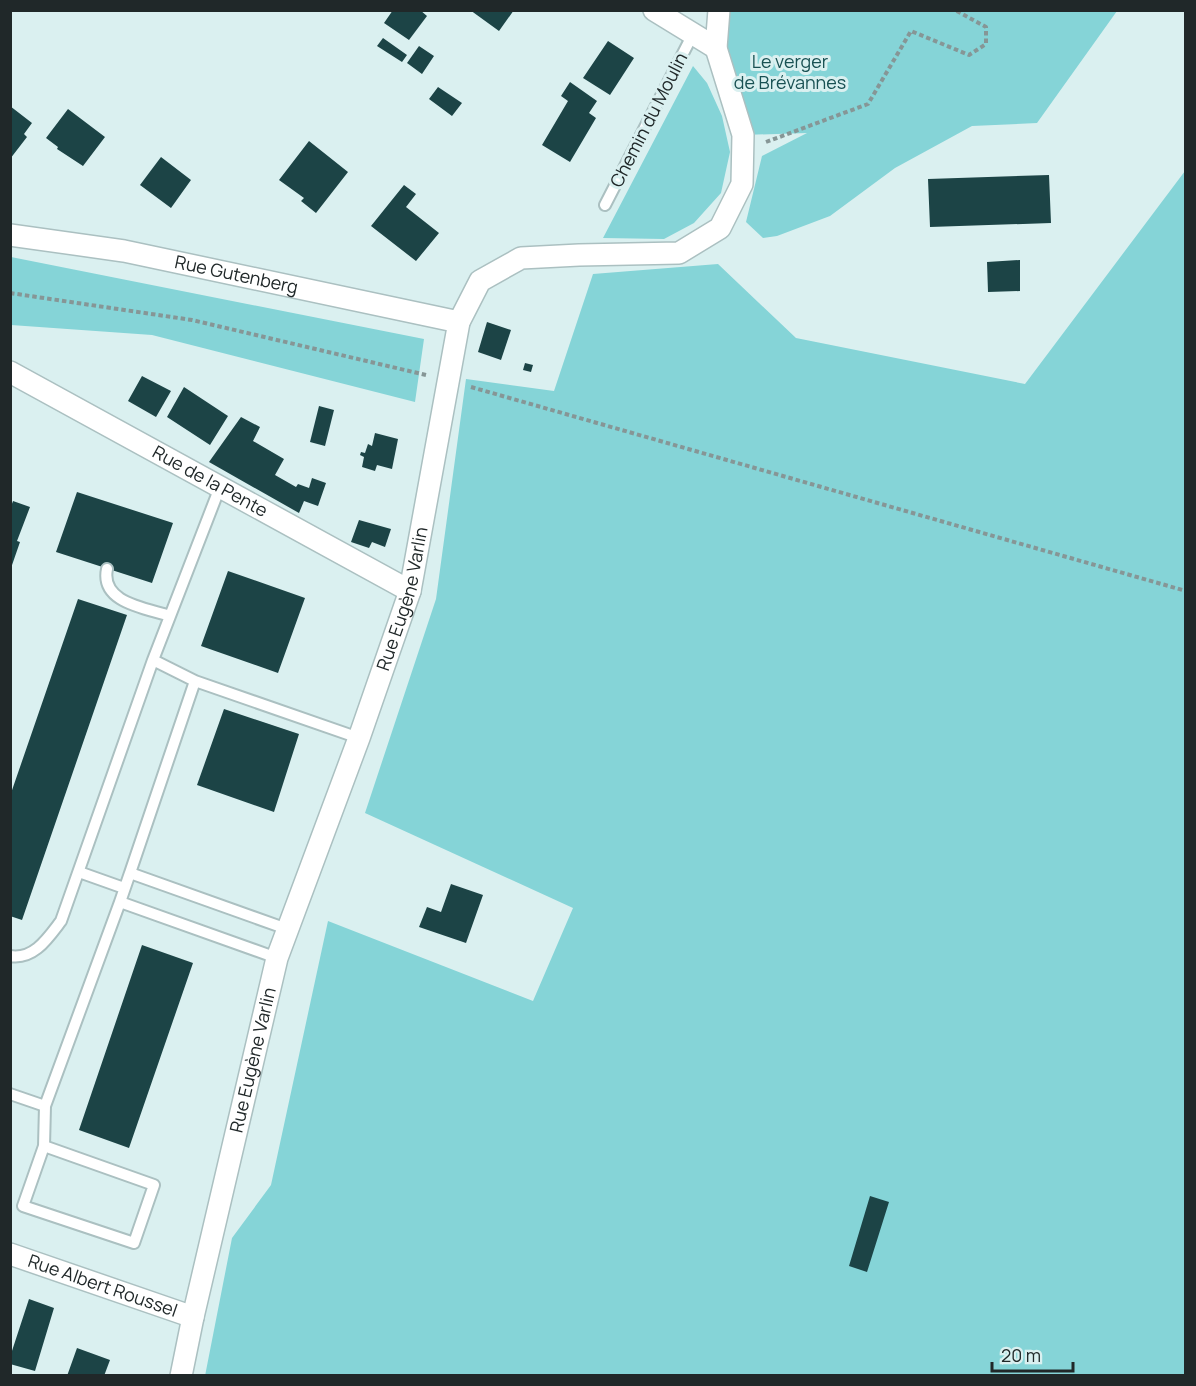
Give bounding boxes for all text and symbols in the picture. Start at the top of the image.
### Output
street label: Chemin du Moulin [604,48,692,191]
park label: Le verger de Brévannes [734,49,846,94]
street label: Rue Gutenberg [173,249,300,299]
street label: Rue de la Pente [149,439,272,522]
street label: Rue Eugène Varlin [370,525,432,674]
street label: Rue Eugène Varlin [224,985,281,1135]
street label: Rue Albert Roussel [25,1248,181,1322]
scale bar [992,1335,1073,1373]
text: 20 m [1001,1343,1041,1367]

